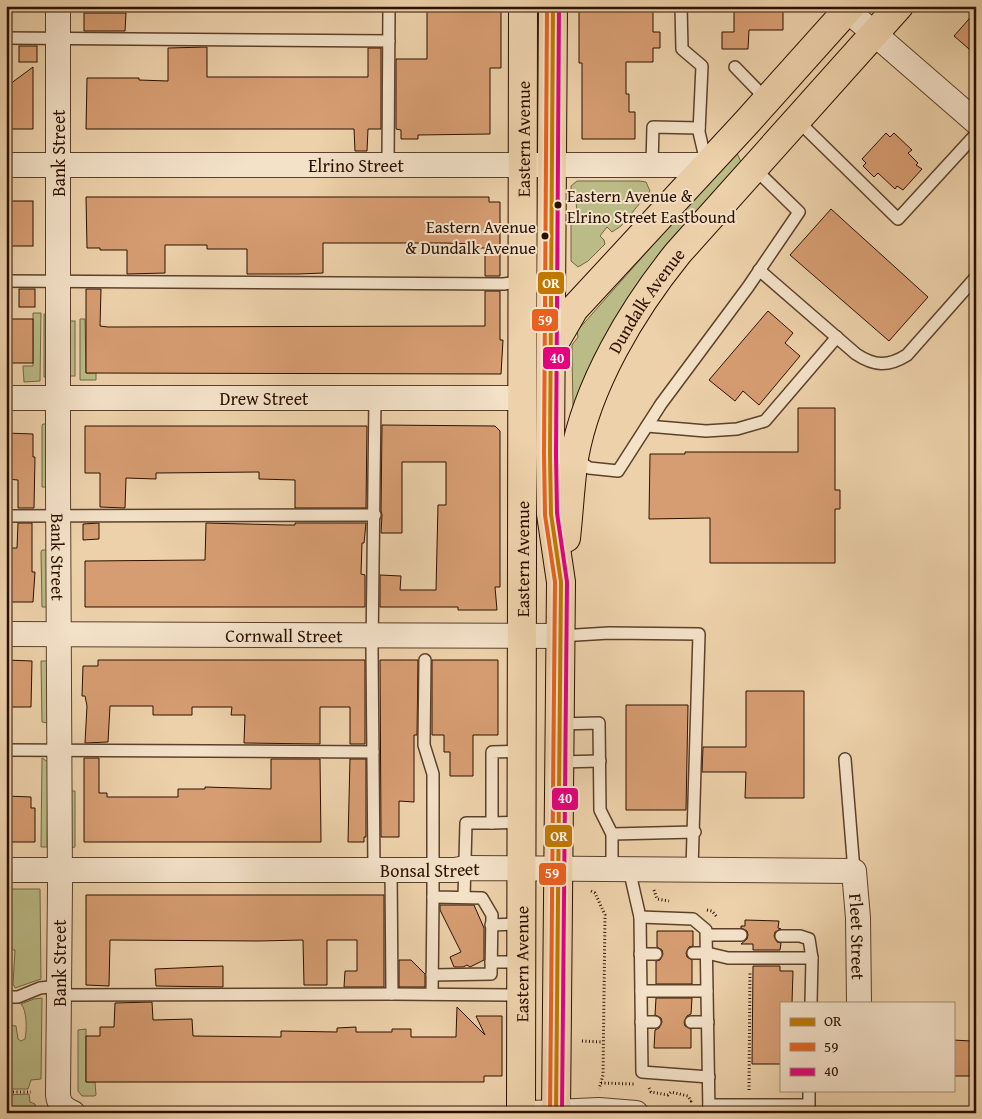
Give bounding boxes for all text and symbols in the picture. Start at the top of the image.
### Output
street label: Eastern Avenue [509,81,536,197]
street label: Bank Street [45,109,72,197]
street label: Elrino Street [308,152,404,179]
place label: Eastern Avenue & Elrino Street Eastbound [567,183,736,229]
marker: Eastern Avenue & Elrino Street Eastbound [553,200,563,210]
place label: Eastern Avenue & Dundalk Avenue [405,214,536,260]
marker: Eastern Avenue & Dundalk Avenue [540,231,550,241]
street label: Dundalk Avenue [601,242,691,358]
line badge: OR [537,271,565,295]
text: OR [542,273,560,293]
line badge: 59 [531,308,559,332]
text: 59 [538,310,552,330]
line badge: 40 [542,346,571,370]
text: 40 [550,348,564,368]
street label: Drew Street [220,385,309,412]
street label: Eastern Avenue [508,501,536,617]
street label: Bank Street [45,513,72,601]
street label: Cornwall Street [225,621,343,649]
line badge: 40 [551,787,579,811]
text: 40 [558,788,572,808]
line badge: OR [544,824,573,848]
text: OR [550,826,568,846]
street label: Bonsal Street [380,854,480,884]
line badge: 59 [538,862,567,886]
text: 59 [545,863,559,883]
street label: Fleet Street [842,892,872,981]
street label: Eastern Avenue [508,906,535,1022]
street label: Bank Street [46,919,73,1007]
legend [780,1002,954,1092]
text: OR [824,1010,842,1031]
text: 59 [824,1036,838,1057]
text: 40 [824,1060,838,1081]

